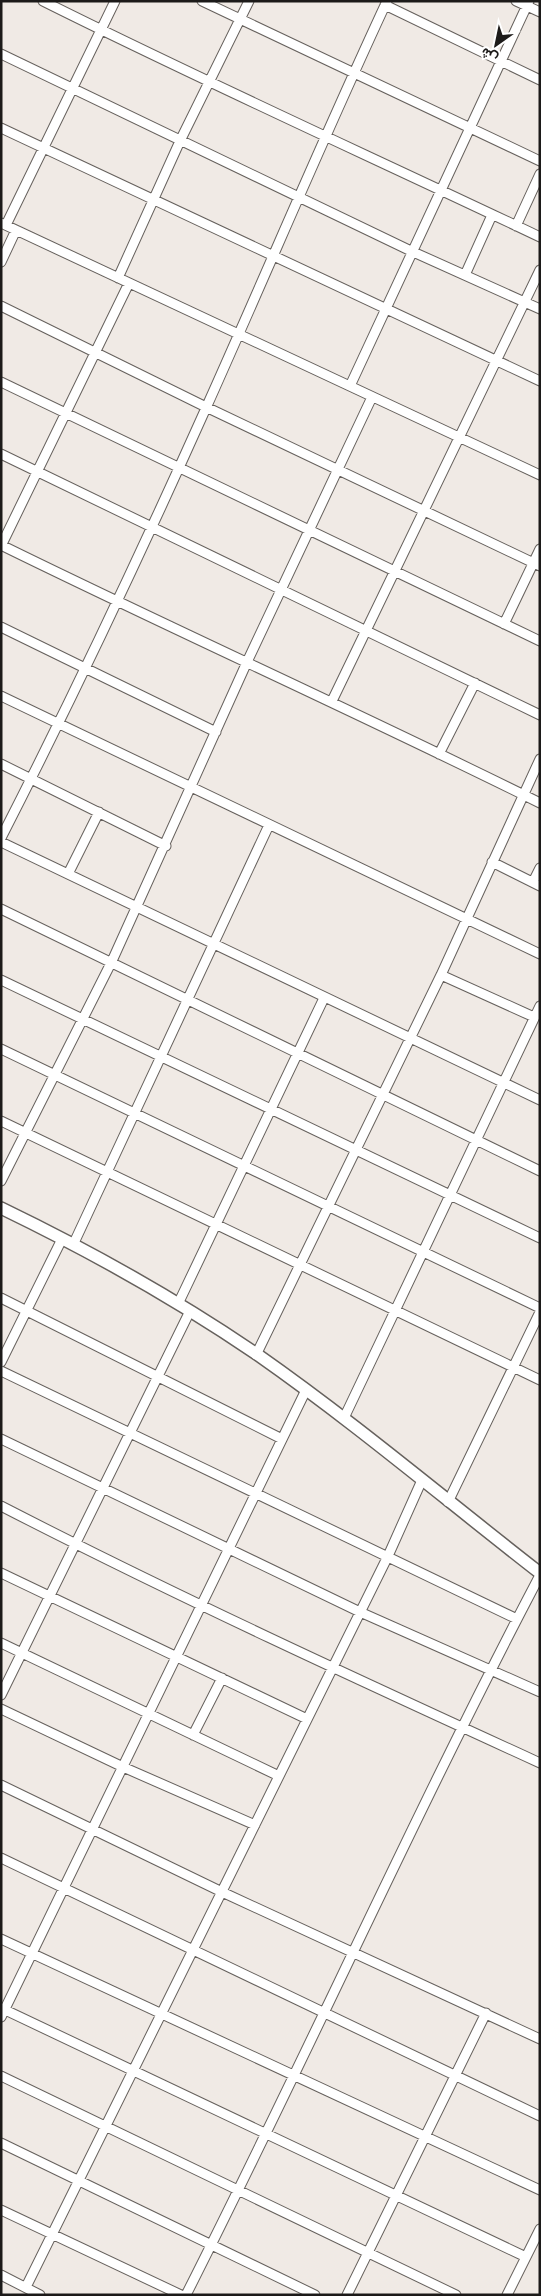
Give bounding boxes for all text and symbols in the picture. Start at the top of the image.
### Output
north arrow [471,20,521,70]
text: ش [476,44,501,69]

